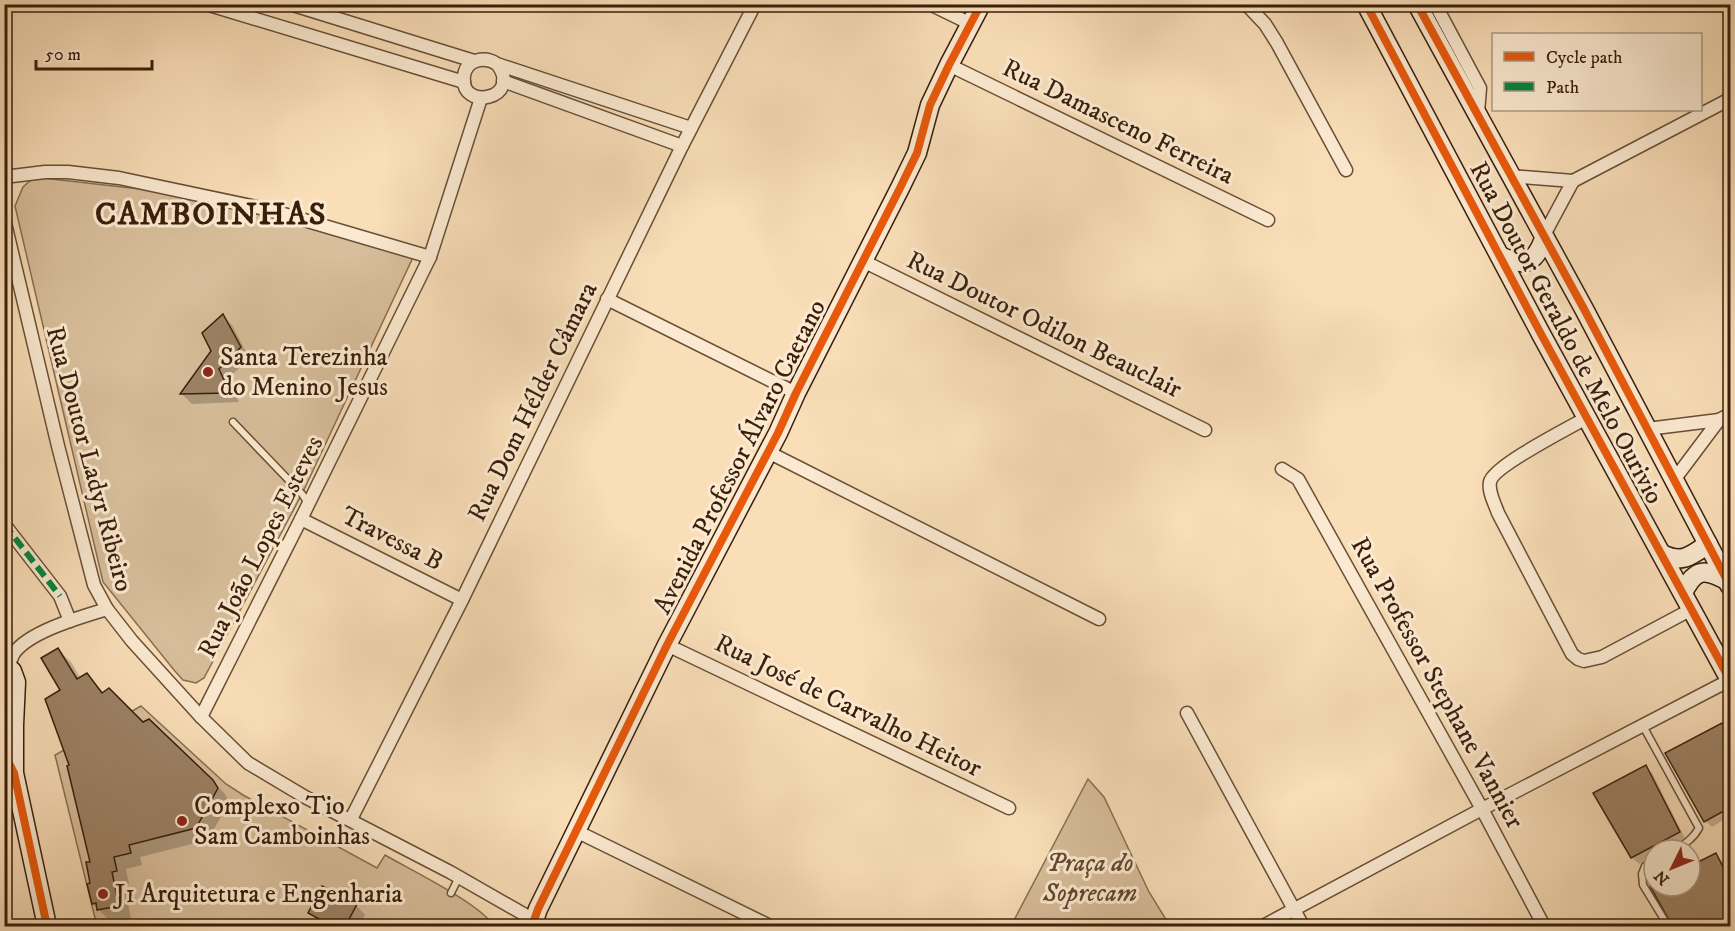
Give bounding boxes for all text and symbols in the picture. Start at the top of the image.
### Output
scale bar [36,33,152,71]
legend [1492,33,1702,111]
text: 50 m [45,44,81,66]
text: Cycle path [1546,47,1623,69]
street label: Rua Damasceno Ferreira [997,52,1239,192]
text: Path [1546,77,1580,99]
street label: Rua Doutor Geraldo de Melo Ourivio [1461,156,1671,510]
district label: CAMBOINHAS [95,195,327,235]
street label: Rua Doutor Odilon Beauclair [901,244,1187,406]
street label: Rua Dom Hélder Câmara [461,277,605,527]
street label: Avenida Professor Álvaro Caetano [645,294,834,620]
street label: Rua Doutor Ladyr Ribeiro [38,323,140,595]
place label: Santa Terezinha do Menino Jesus [220,341,388,404]
marker: Santa Terezinha do Menino Jesus [201,365,215,379]
street label: Rua João Lopes Esteves [191,430,331,664]
street label: Travessa B [335,499,449,579]
street label: Rua Professor Stephane Vannier [1343,531,1531,835]
street label: Rua José de Carvalho Heitor [709,627,987,785]
place label: Complexo Tio Sam Camboinhas [194,790,370,853]
marker: Complexo Tio Sam Camboinhas [175,814,189,828]
north arrow [1642,838,1702,898]
park label: Praça do Soprecam [1042,847,1137,910]
text: N [1650,866,1674,889]
place label: J1 Arquitetura e Engenharia [113,878,402,911]
marker: J1 Arquitetura e Engenharia [96,887,110,901]

